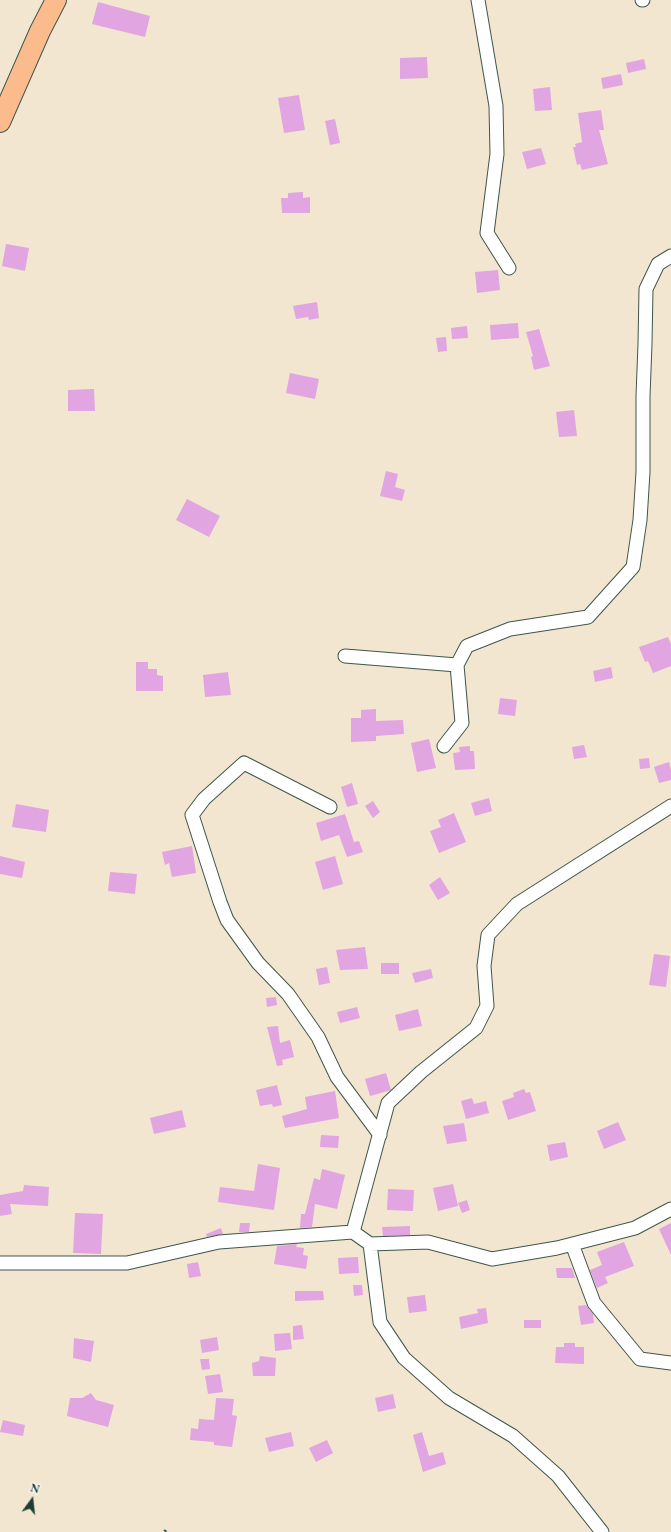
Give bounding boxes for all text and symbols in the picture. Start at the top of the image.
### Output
north arrow [12,1480,52,1520]
text: N [29,1480,41,1496]

